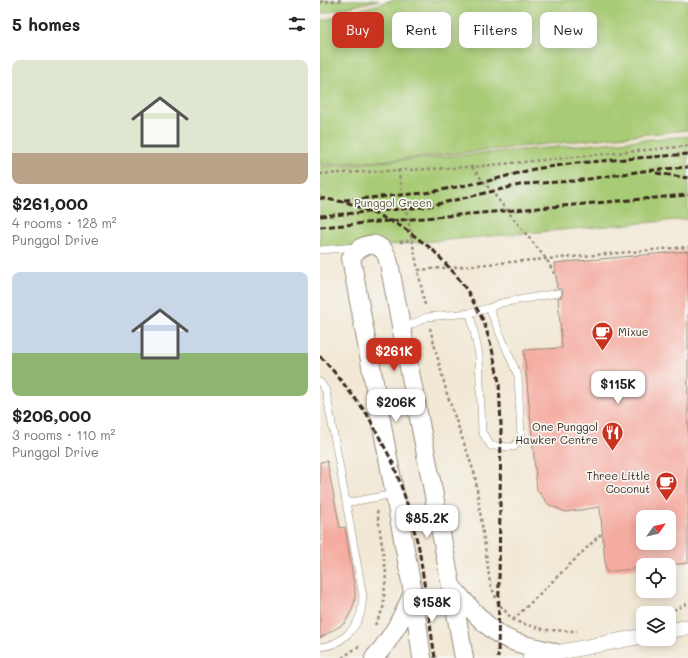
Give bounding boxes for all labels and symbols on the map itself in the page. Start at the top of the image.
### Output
park label: Punggol Green [354,195,432,210]
cafe icon: Mixue [590,319,616,352]
place label: Mixue [618,324,649,339]
pin: $261K [366,338,422,372]
pin: $115K [590,371,646,405]
pin: $206K [368,389,424,423]
place label: One Punggol Hawker Centre [515,419,598,447]
restaurant icon: One Punggol Hawker Centre [600,420,626,453]
place label: Three Little Coconut [587,468,650,496]
cafe icon: Three Little Coconut [653,469,679,502]
pin: $85.2K [394,505,460,539]
north arrow [636,510,676,550]
pin: $158K [404,589,460,623]

